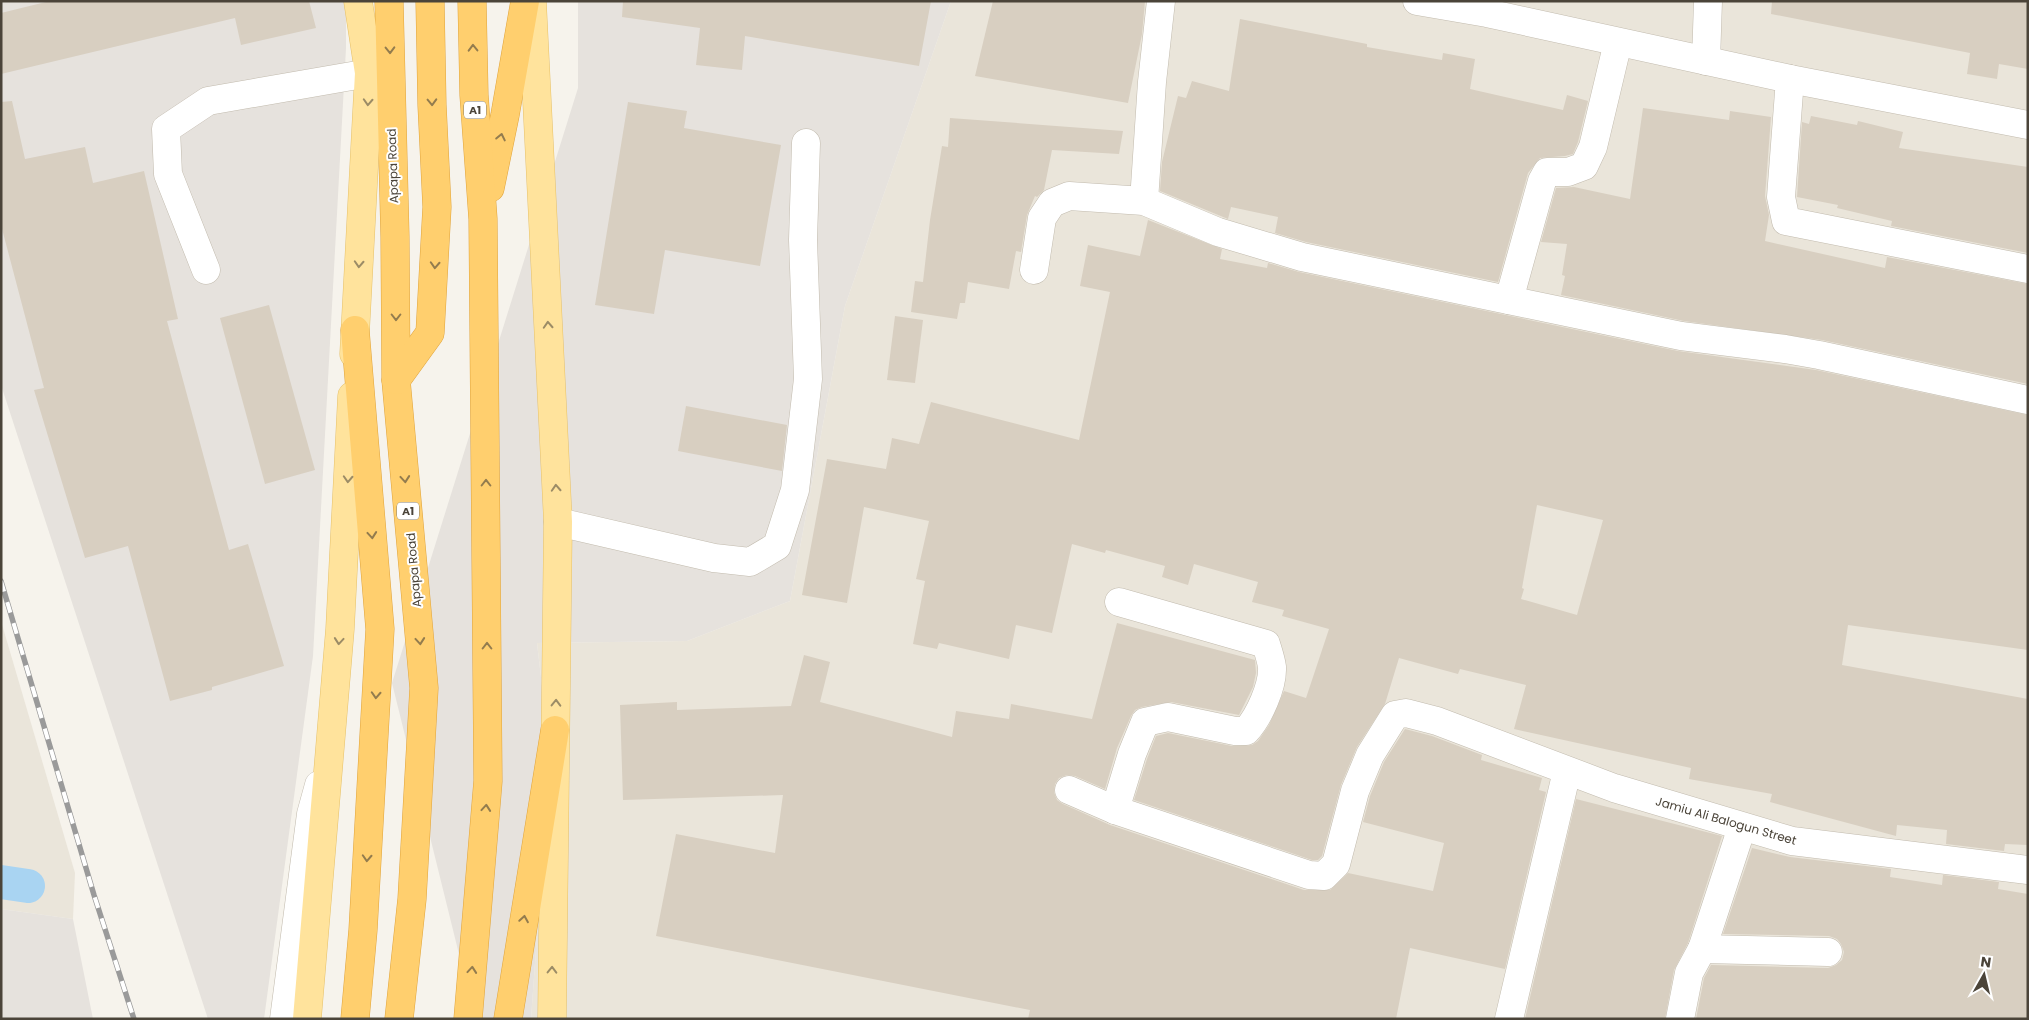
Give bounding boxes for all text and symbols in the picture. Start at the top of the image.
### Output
one-way arrow [468,44,478,52]
one-way arrow [385,46,395,54]
one-way arrow [362,98,373,106]
one-way arrow [427,99,437,107]
road number: A1 [464,102,486,118]
street label: Apapa Road [383,128,402,204]
one-way arrow [495,133,505,142]
one-way arrow [354,260,364,268]
one-way arrow [429,261,440,269]
one-way arrow [391,314,401,322]
one-way arrow [543,321,554,329]
one-way arrow [342,475,353,483]
one-way arrow [400,476,411,484]
one-way arrow [481,479,491,487]
one-way arrow [551,483,561,491]
road number: A1 [397,502,419,520]
one-way arrow [366,532,377,540]
street label: Apapa Road [402,532,425,608]
one-way arrow [333,637,344,645]
one-way arrow [414,638,425,646]
one-way arrow [482,642,492,650]
one-way arrow [371,692,382,700]
one-way arrow [551,698,561,706]
street label: Jamiu Ali Balogun Street [1654,792,1799,849]
one-way arrow [480,804,491,812]
one-way arrow [362,854,373,862]
one-way arrow [519,914,529,923]
north arrow [1959,950,2009,1000]
text: N [1979,951,1992,973]
one-way arrow [466,966,477,974]
one-way arrow [547,966,558,974]

